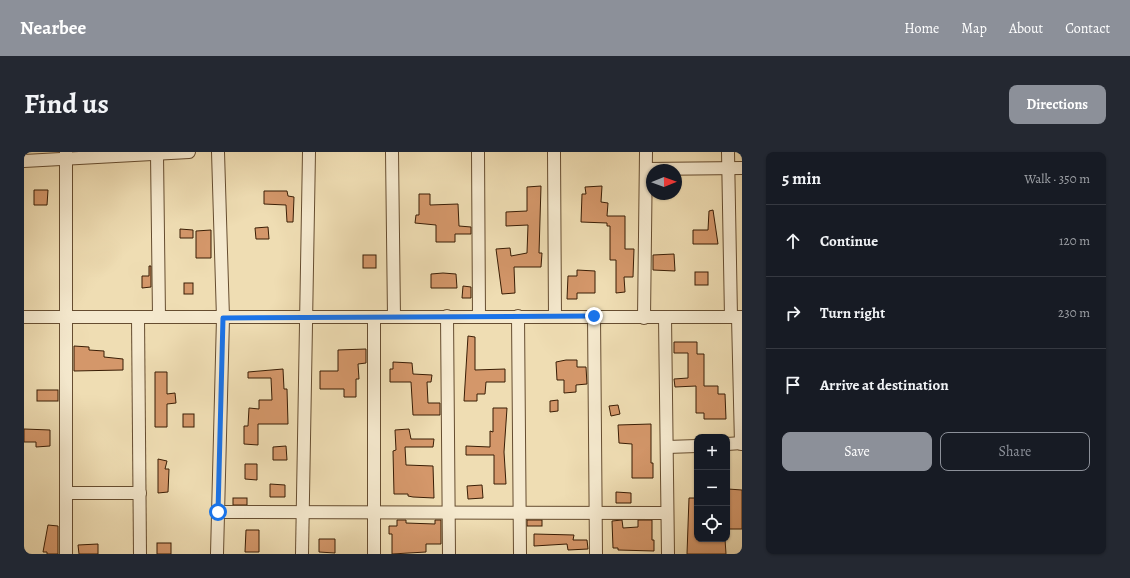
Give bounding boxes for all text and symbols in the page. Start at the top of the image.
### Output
text: Nearbee [20,15,86,41]
text: Home [904,19,939,38]
text: Map [961,19,987,38]
text: About [1009,19,1043,38]
text: Contact [1065,19,1110,38]
text: Find us [24,85,109,123]
button: Directions [1009,85,1106,124]
north arrow [646,164,682,200]
text: 5 min [782,167,821,190]
text: Walk · 350 m [1024,170,1090,187]
icon: ahead [782,230,804,252]
text: Continue [820,231,878,251]
text: 120 m [1059,232,1090,249]
icon: right [782,302,804,324]
text: Turn right [820,303,885,323]
text: 230 m [1058,304,1090,321]
route end [585,307,603,325]
icon: arrive [782,374,804,396]
text: Arrive at destination [820,375,949,395]
button: Save [782,432,932,471]
button: Share [940,432,1090,471]
map controls [694,434,730,542]
button: + [694,434,730,470]
button: − [694,470,730,506]
route start [209,503,227,521]
button: locate [694,506,730,542]

